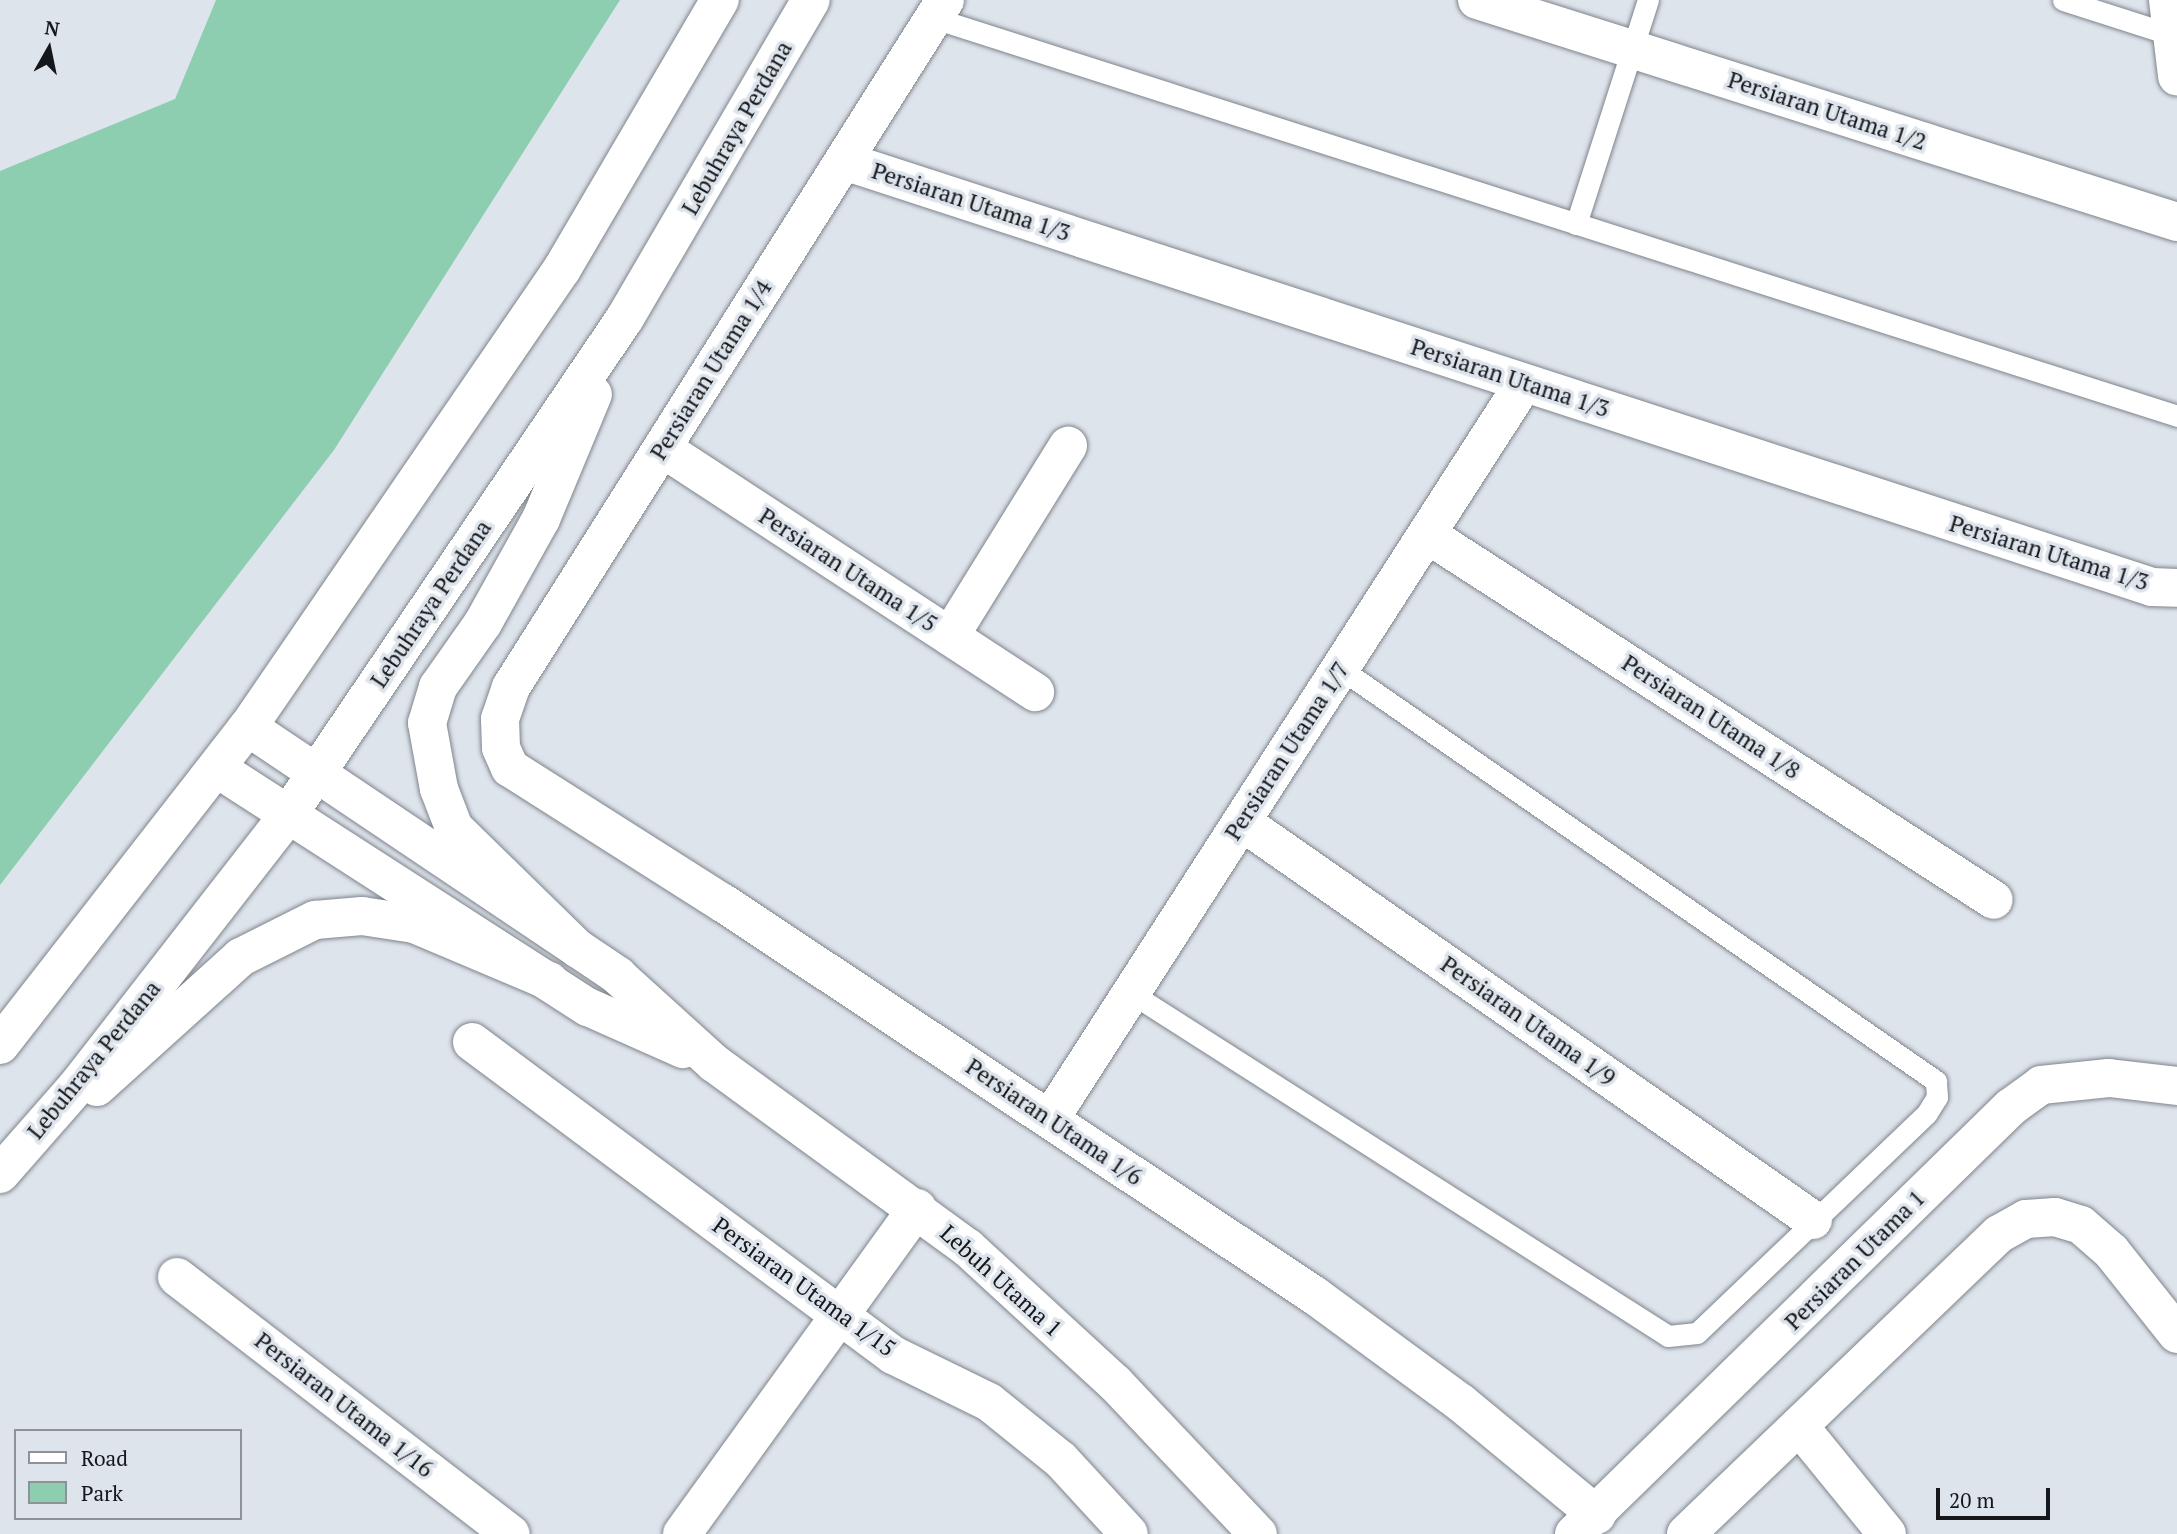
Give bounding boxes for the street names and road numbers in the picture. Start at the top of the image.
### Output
street label: Lebuhraya Perdana [676,36,798,220]
street label: Persiaran Utama 1/2 [1724,66,1930,156]
street label: Persiaran Utama 1/3 [868,157,1074,247]
street label: Persiaran Utama 1/4 [645,275,777,465]
street label: Persiaran Utama 1/3 [1407,333,1613,423]
street label: Persiaran Utama 1/5 [754,502,942,638]
street label: Persiaran Utama 1/3 [1946,510,2152,596]
street label: Lebuhraya Perdana [365,515,497,693]
street label: Persiaran Utama 1/8 [1617,649,1805,785]
street label: Persiaran Utama 1/7 [1219,657,1355,845]
street label: Persiaran Utama 1/9 [1435,950,1621,1092]
street label: Lebuhraya Perdana [22,975,166,1145]
street label: Persiaran Utama 1/6 [961,1053,1147,1191]
street label: Persiaran Utama 1 [1779,1184,1931,1336]
street label: Persiaran Utama 1/15 [707,1211,901,1363]
street label: Lebuh Utama 1 [935,1219,1067,1343]
street label: Persiaran Utama 1/16 [249,1327,439,1483]

